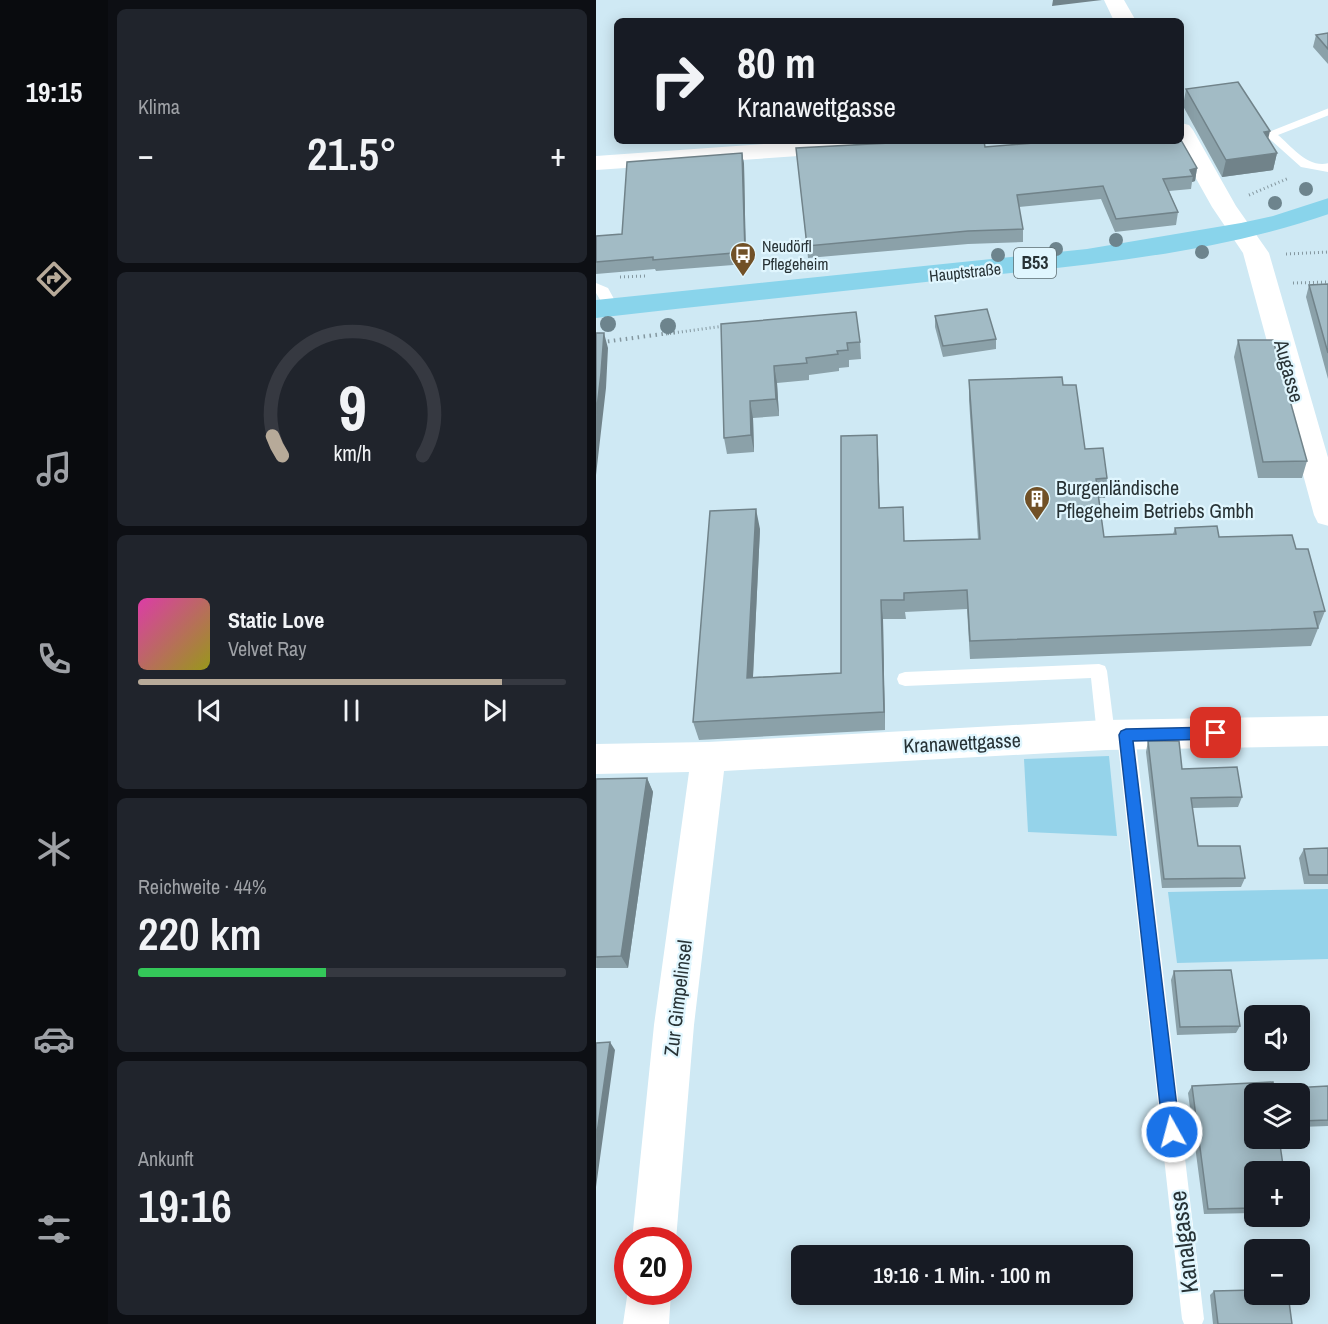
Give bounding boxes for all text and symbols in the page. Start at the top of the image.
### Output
text: 80 m [737,35,816,91]
icon: right [638,42,716,120]
text: 19:15 [26,74,82,110]
text: Kranawettgasse [737,89,896,125]
text: Klima [138,93,180,120]
text: 21.5° [307,123,397,184]
text: − [138,132,154,176]
text: + [550,132,566,176]
place label: Neudörfl Pflegeheim [762,235,828,275]
bus stop icon: Neudörfl Pflegeheim [728,240,758,278]
road number: B53 [1014,248,1056,278]
street label: Hauptstraße [928,257,1002,287]
icon: directions [33,258,75,300]
street label: Augasse [1268,336,1311,405]
text: 9 [338,365,366,449]
text: km/h [333,439,371,468]
icon: music [33,448,75,490]
place label: Burgenländische Pflegeheim Betriebs Gmbh [1056,474,1254,524]
building icon: Burgenländische Pflegeheim Betriebs Gmbh [1022,484,1052,522]
text: Static Love [228,605,324,635]
text: Velvet Ray [228,635,306,662]
icon: phone [33,638,75,680]
icon: previous [193,694,226,727]
icon: pause [335,694,368,727]
icon: next [478,694,511,727]
pin [1190,707,1241,758]
icon: arrive [1199,716,1232,749]
street label: Kranawettgasse [903,726,1021,759]
icon: climate [33,828,75,870]
text: Reichweite · 44% [138,873,267,900]
text: 220 km [138,903,262,964]
street label: Zur Gimpelinsel [657,938,698,1057]
map controls [1244,1005,1310,1305]
button: sound [1244,1005,1310,1071]
icon: car [33,1018,75,1060]
button: layers [1244,1083,1310,1149]
position arrow [1140,1100,1204,1164]
text: Ankunft [138,1145,194,1172]
button: + [1244,1161,1310,1227]
text: 19:16 [138,1175,232,1236]
street label: Kanalgasse [1161,1189,1205,1295]
icon: filters [33,1208,75,1250]
speed limit sign: 20 [614,1227,692,1305]
button: − [1244,1239,1310,1305]
text: 19:16 · 1 Min. · 100 m [873,1260,1051,1290]

